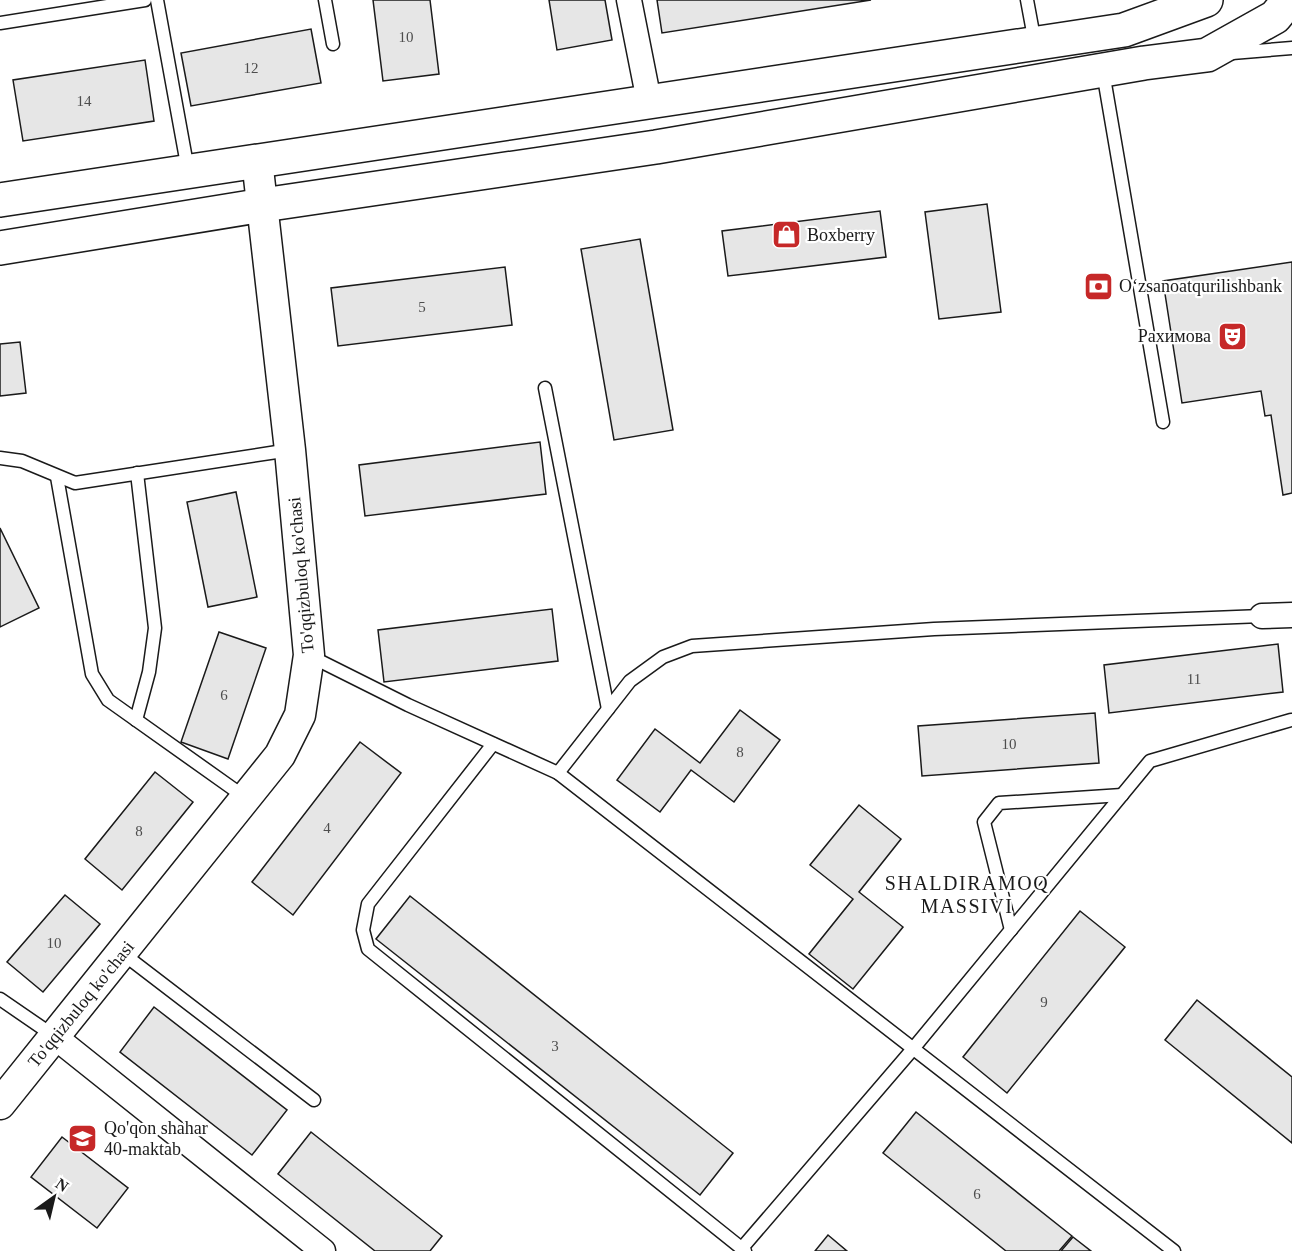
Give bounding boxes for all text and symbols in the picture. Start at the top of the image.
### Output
house number: 10 [399,29,414,45]
house number: 12 [244,60,259,76]
house number: 14 [77,93,92,109]
shop icon: Boxberry [770,219,802,251]
place label: Boxberry [807,225,875,245]
bank icon: Oʻzsanoatqurilishbank [1082,270,1114,302]
place label: Oʻzsanoatqurilishbank [1119,276,1282,296]
house number: 5 [418,299,426,315]
theatre icon: Рахимова [1216,320,1248,352]
place label: Рахимова [1138,326,1211,346]
street label: To'qqizbuloq ko'chasi [284,496,318,654]
house number: 11 [1187,671,1201,687]
house number: 6 [220,687,228,703]
house number: 10 [1002,736,1017,752]
house number: 8 [736,744,744,760]
house number: 4 [323,820,331,836]
house number: 8 [135,823,143,839]
district label: SHALDIRAMOQ MASSIVI [885,872,1049,917]
house number: 10 [47,935,62,951]
street label: To'qqizbuloq ko'chasi [24,937,138,1071]
house number: 9 [1040,994,1048,1010]
house number: 3 [551,1038,559,1054]
place label: Qo'qon shahar 40-maktab [104,1118,208,1159]
school or university icon: Qo'qon shahar 40-maktab [67,1122,99,1154]
north arrow [24,1167,84,1227]
text: N [53,1175,72,1196]
house number: 6 [973,1186,981,1202]

